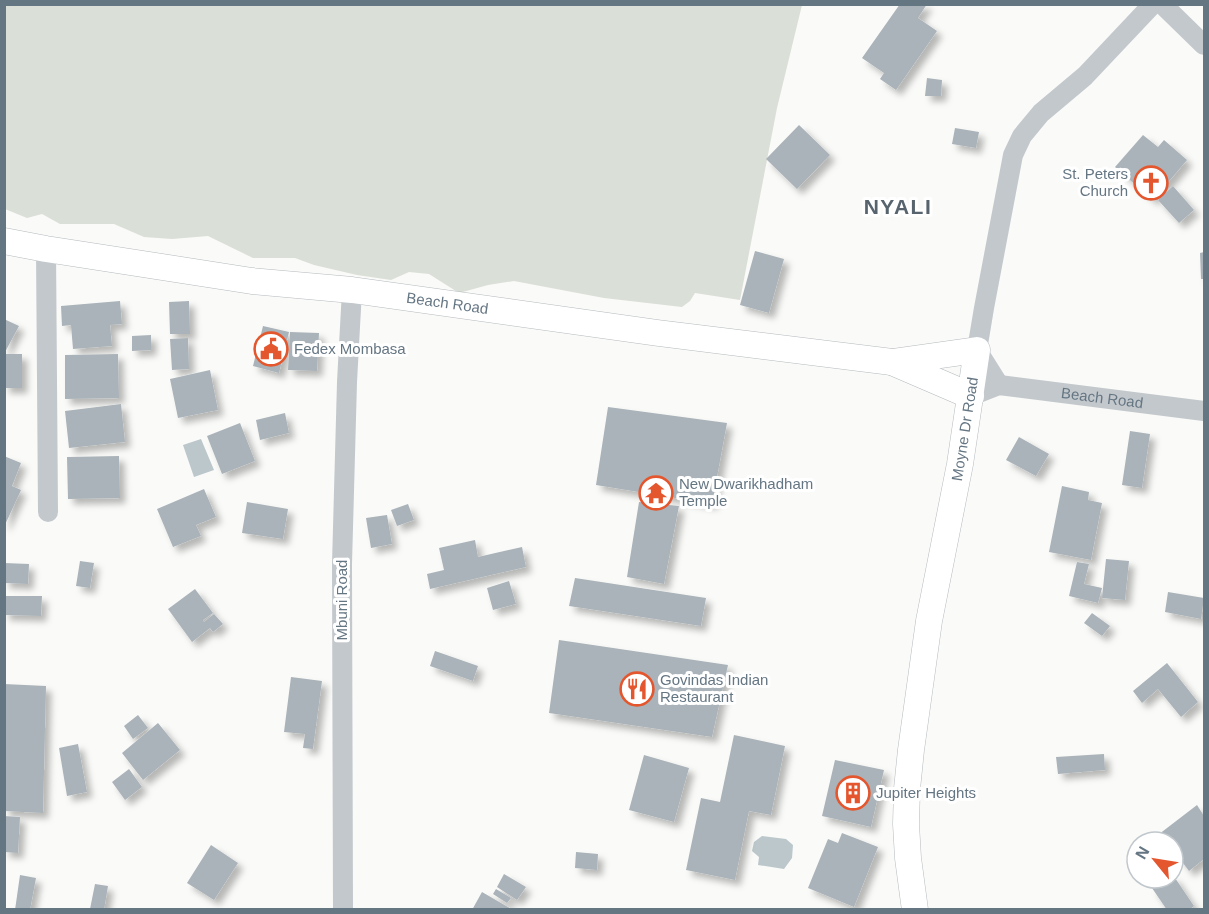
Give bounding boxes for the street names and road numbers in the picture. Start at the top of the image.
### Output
street label: Beach Road [405,289,490,317]
street label: Moyne Dr Road [948,376,981,482]
street label: Beach Road [1060,384,1144,411]
street label: Mbuni Road [333,560,350,640]

